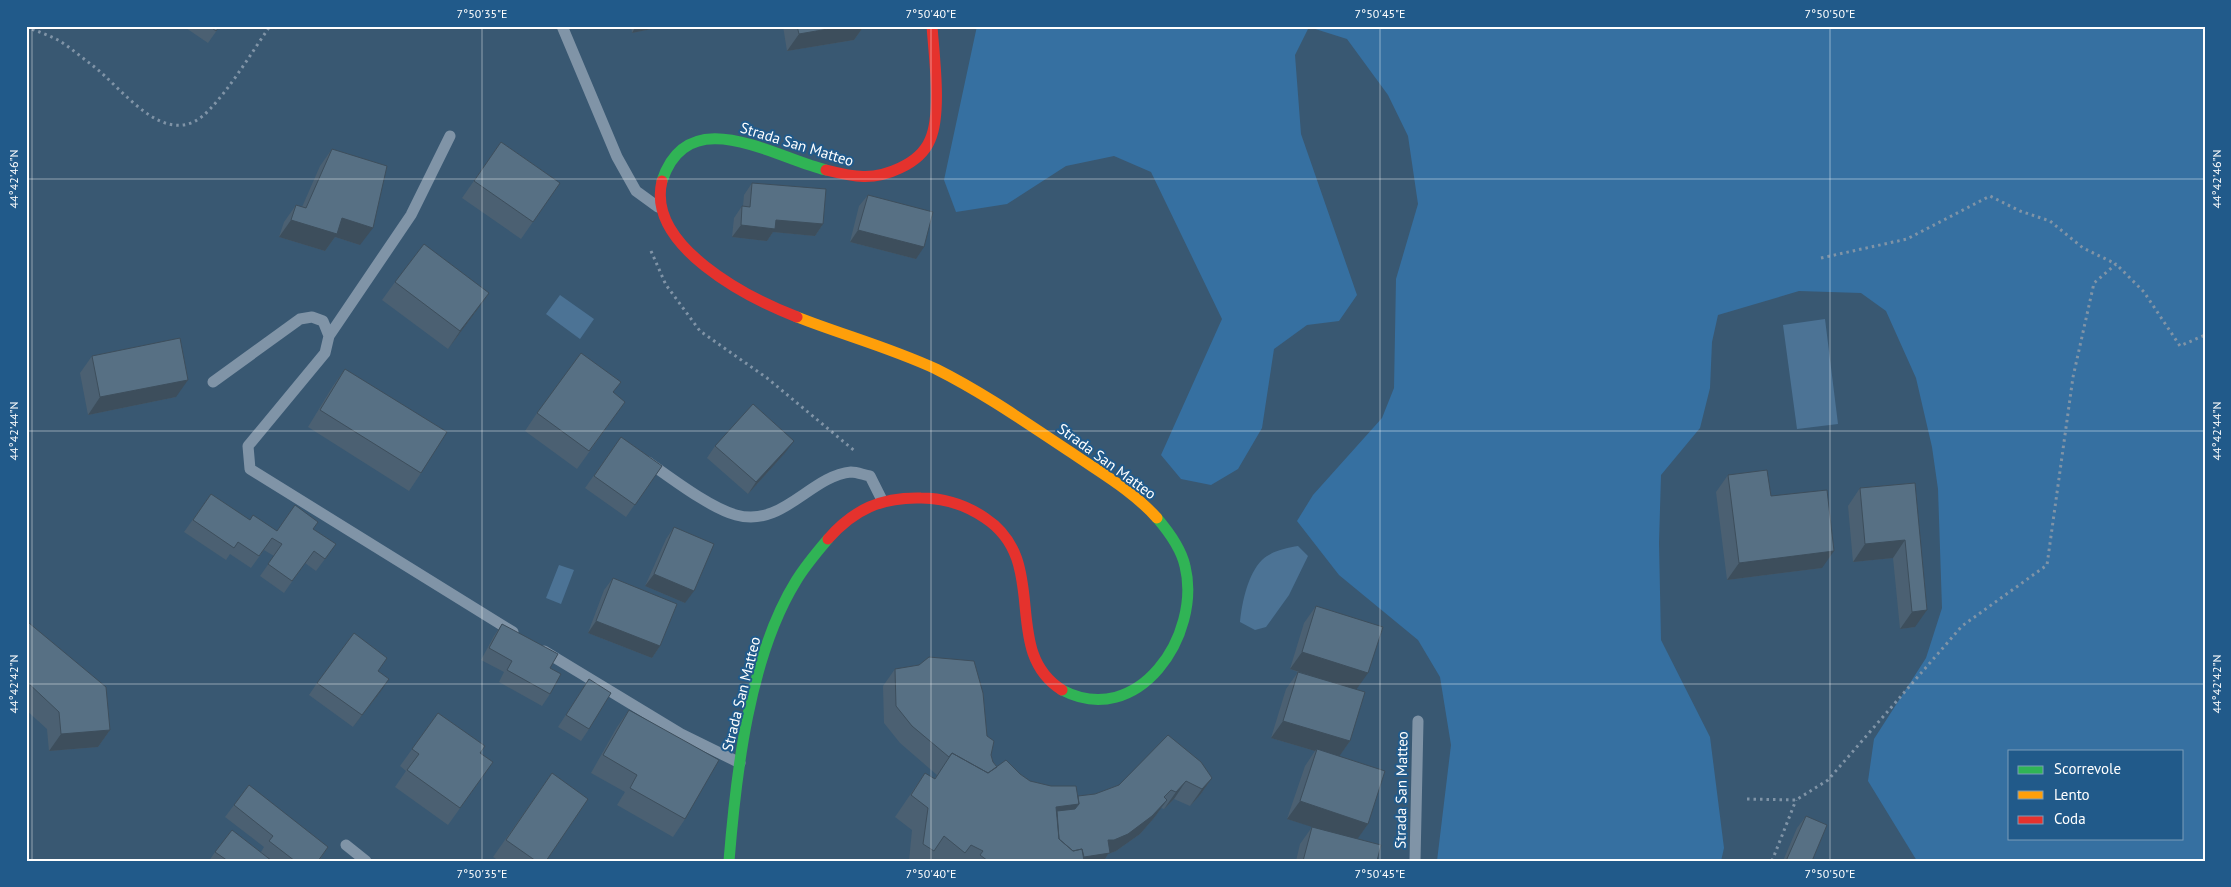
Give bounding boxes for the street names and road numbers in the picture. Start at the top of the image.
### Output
street label: Strada San Matteo [738,118,856,170]
street label: Strada San Matteo [1054,419,1160,503]
street label: Strada San Matteo [718,635,764,753]
street label: Strada San Matteo [1390,731,1412,849]

